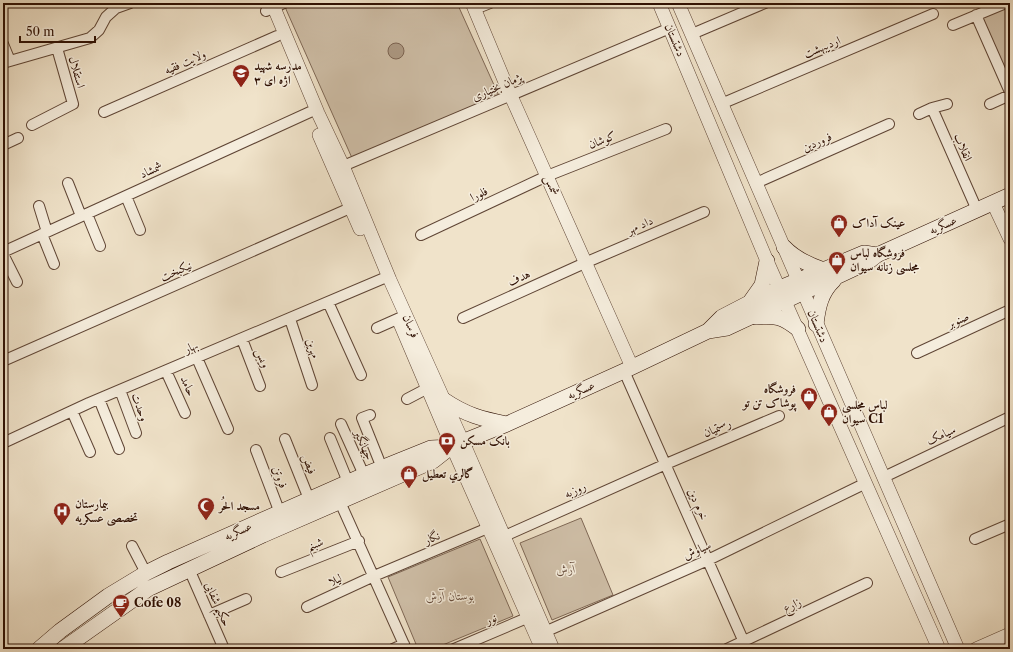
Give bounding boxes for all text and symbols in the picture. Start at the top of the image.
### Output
scale bar [20,18,95,44]
street label: دشتستان [662,21,689,59]
text: 50 m [26,24,55,39]
street label: اردیبهشت [801,32,843,62]
street label: ولایت فقیه [162,46,209,78]
street label: استقلال [66,54,89,90]
place label: مدرسه شهید اژه ای ۳ [254,58,302,87]
school or university icon: مدرسه شهید اژه ای ۳ [231,63,251,88]
street label: پژمان بختیاری [469,68,526,105]
street label: کوشان [586,127,618,153]
street label: فروردین [800,128,834,156]
street label: انقلاب [950,131,976,164]
street label: شمشاد [137,158,165,181]
street label: شمس [539,172,564,198]
street label: فلورا [468,183,490,204]
street label: داد مهر [623,212,656,238]
street label: عسگریه [927,212,960,238]
shop icon: عینک آداک [829,213,849,238]
place label: عینک آداک [852,215,905,230]
place label: فروشگاه لباس مجلسی زنانه سیوان [850,245,920,276]
shop icon: فروشگاه لباس مجلسی زنانه سیوان [827,250,847,275]
street label: نیکبخت [158,257,194,284]
street label: هدف [505,266,532,289]
street label: دشتستان [805,307,832,345]
street label: صنوبر [943,308,971,333]
street label: فرسان [399,312,423,340]
street label: مهرین [302,336,324,360]
street label: بهار [181,337,201,357]
street label: ویس [251,346,274,371]
street label: حامد [177,373,199,398]
street label: عسگریه [565,377,598,403]
place label: فروشگاه پوشاک تن تو [741,381,797,412]
shop icon: فروشگاه پوشاک تن تو [799,386,819,411]
street label: وحدت [128,391,153,423]
place label: لباس مجلسی سیوان C1 [842,397,888,427]
shop icon: لباس مجلسی سیوان C1 [819,402,839,427]
street label: رستمیان [701,415,733,440]
street label: سیامک [924,421,958,448]
street label: جهانگیر [350,426,378,462]
bank icon: بانک مسکن [437,431,457,456]
place label: بانک مسکن [460,433,510,449]
street label: فیض [298,451,320,477]
street label: فروتن [268,464,292,490]
shop icon: گالري تعطيل [399,464,419,489]
place label: گالري تعطيل [422,466,474,484]
street label: روزبه [562,478,589,502]
street label: خرم دین [681,486,712,524]
place label: بیمارستان تخصصی عسکریه [75,496,138,527]
mosque icon: مسجد الحُر [196,496,216,521]
place label: مسجد الحُر [217,496,260,514]
hospital icon: بیمارستان تخصصی عسکریه [52,501,72,526]
street label: عسگریه [222,518,255,544]
street label: نگار [421,528,442,548]
street label: شبنم [304,534,327,558]
street label: سیاوش [680,537,714,563]
park label: آرش [556,561,576,577]
street label: لیلا [326,570,344,589]
street label: حکیم شفایی [197,579,235,630]
park label: بوستان آرش [426,588,475,604]
cafe icon: Cofe 08 [111,593,131,618]
street label: زارع [780,594,805,619]
place label: Cofe 08 [134,595,181,610]
street label: نور [482,609,499,629]

